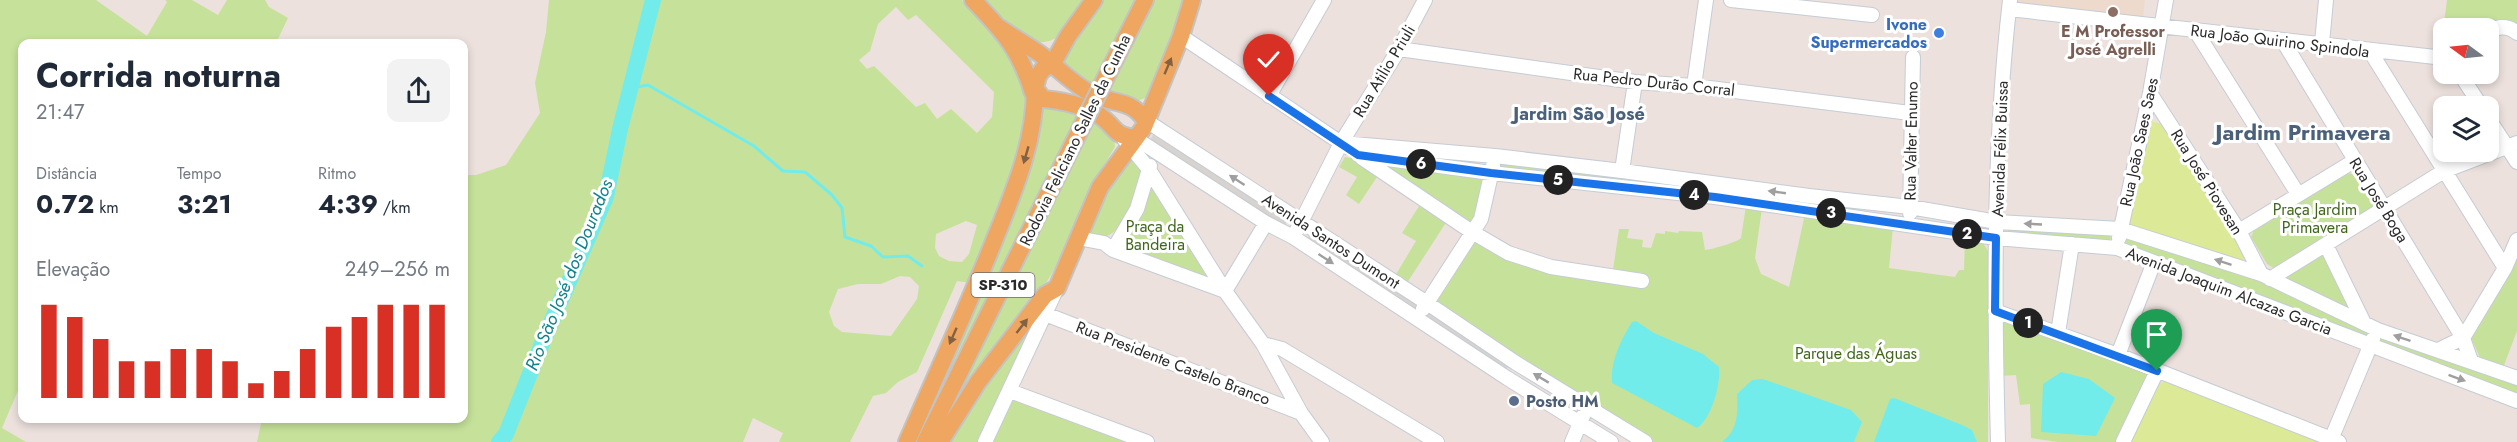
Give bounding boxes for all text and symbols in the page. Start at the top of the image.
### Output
marker: E M Professor José Agrelli [2106,5,2120,19]
place label: Ivone Supermercados [1810,13,1927,54]
north arrow [2433,18,2499,84]
map controls [2433,18,2499,162]
street label: Rua João Quirino Spindola [2189,19,2371,63]
street label: Rua Atilio Priuli [1347,20,1421,122]
place label: E M Professor José Agrelli [2061,20,2166,61]
marker: Ivone Supermercados [1932,26,1946,40]
street label: Rodovia Feliciano Salles da Cunha [1014,30,1136,250]
pin [1243,34,1294,96]
icon: check [1252,43,1285,76]
text: Corrida noturna [36,52,281,99]
one-way arrow [1163,57,1173,75]
button: share [387,59,450,122]
street label: Rua Pedro Durão Corral [1572,62,1736,102]
street label: Rua João Saes Saes [2114,76,2164,208]
street label: Rua Valter Enumo [1898,81,1924,201]
street label: Avenida Félix Buissa [1986,81,2014,217]
button: layers [2433,96,2499,162]
text: 21:47 [36,98,85,127]
district label: Jardim São José [1510,101,1645,127]
district label: Jardim Primavera [2211,116,2391,148]
street label: Rua José Piovesan [2165,125,2249,239]
one-way arrow [1021,147,1030,165]
pin: 6 [1406,149,1436,179]
text: 6 [1416,152,1426,175]
street label: Rua José Boga [2344,153,2414,247]
text: Distância [36,162,97,185]
text: Tempo [177,162,221,185]
text: Ritmo [318,162,356,185]
pin: 5 [1543,165,1573,195]
text: 5 [1553,168,1563,191]
water label: Rio São José dos Dourados [519,175,620,374]
one-way arrow [1229,175,1245,186]
pin: 4 [1679,180,1709,210]
text: 4 [1688,183,1700,206]
text: 0.72 [36,185,94,223]
text: 3:21 [177,185,232,223]
text: 4:39 [318,185,378,223]
one-way arrow [1768,187,1787,196]
street label: Avenida Santos Dumont [1257,188,1405,294]
text: km [94,196,119,219]
text: /km [378,196,411,219]
pin: 3 [1816,198,1846,228]
park label: Praça Jardim Primavera [2273,198,2357,239]
text: 3 [1826,201,1836,224]
park label: Praça da Bandeira [1125,215,1185,256]
pin: 2 [1952,219,1982,249]
one-way arrow [2024,219,2043,229]
text: 2 [1962,222,1972,245]
street label: Avenida Joaquim Alcazas Garcia [2123,241,2335,341]
one-way arrow [1318,253,1334,265]
text: Elevação [36,255,110,284]
text: 249–256 m [345,255,450,284]
one-way arrow [2214,257,2232,266]
road number: SP-310 [972,273,1034,297]
pin: 1 [2013,308,2043,338]
pin [2131,309,2182,371]
text: 1 [2024,311,2032,334]
street label: Rua Presidente Castelo Branco [1073,315,1274,411]
one-way arrow [1015,318,1027,333]
icon: arrive [2140,318,2173,351]
one-way arrow [949,328,958,345]
one-way arrow [2393,332,2411,342]
park label: Parque das Águas [1795,342,1917,365]
one-way arrow [1533,373,1549,384]
one-way arrow [2448,374,2466,383]
place label: Posto HM [1526,390,1598,413]
marker: Posto HM [1507,394,1521,408]

